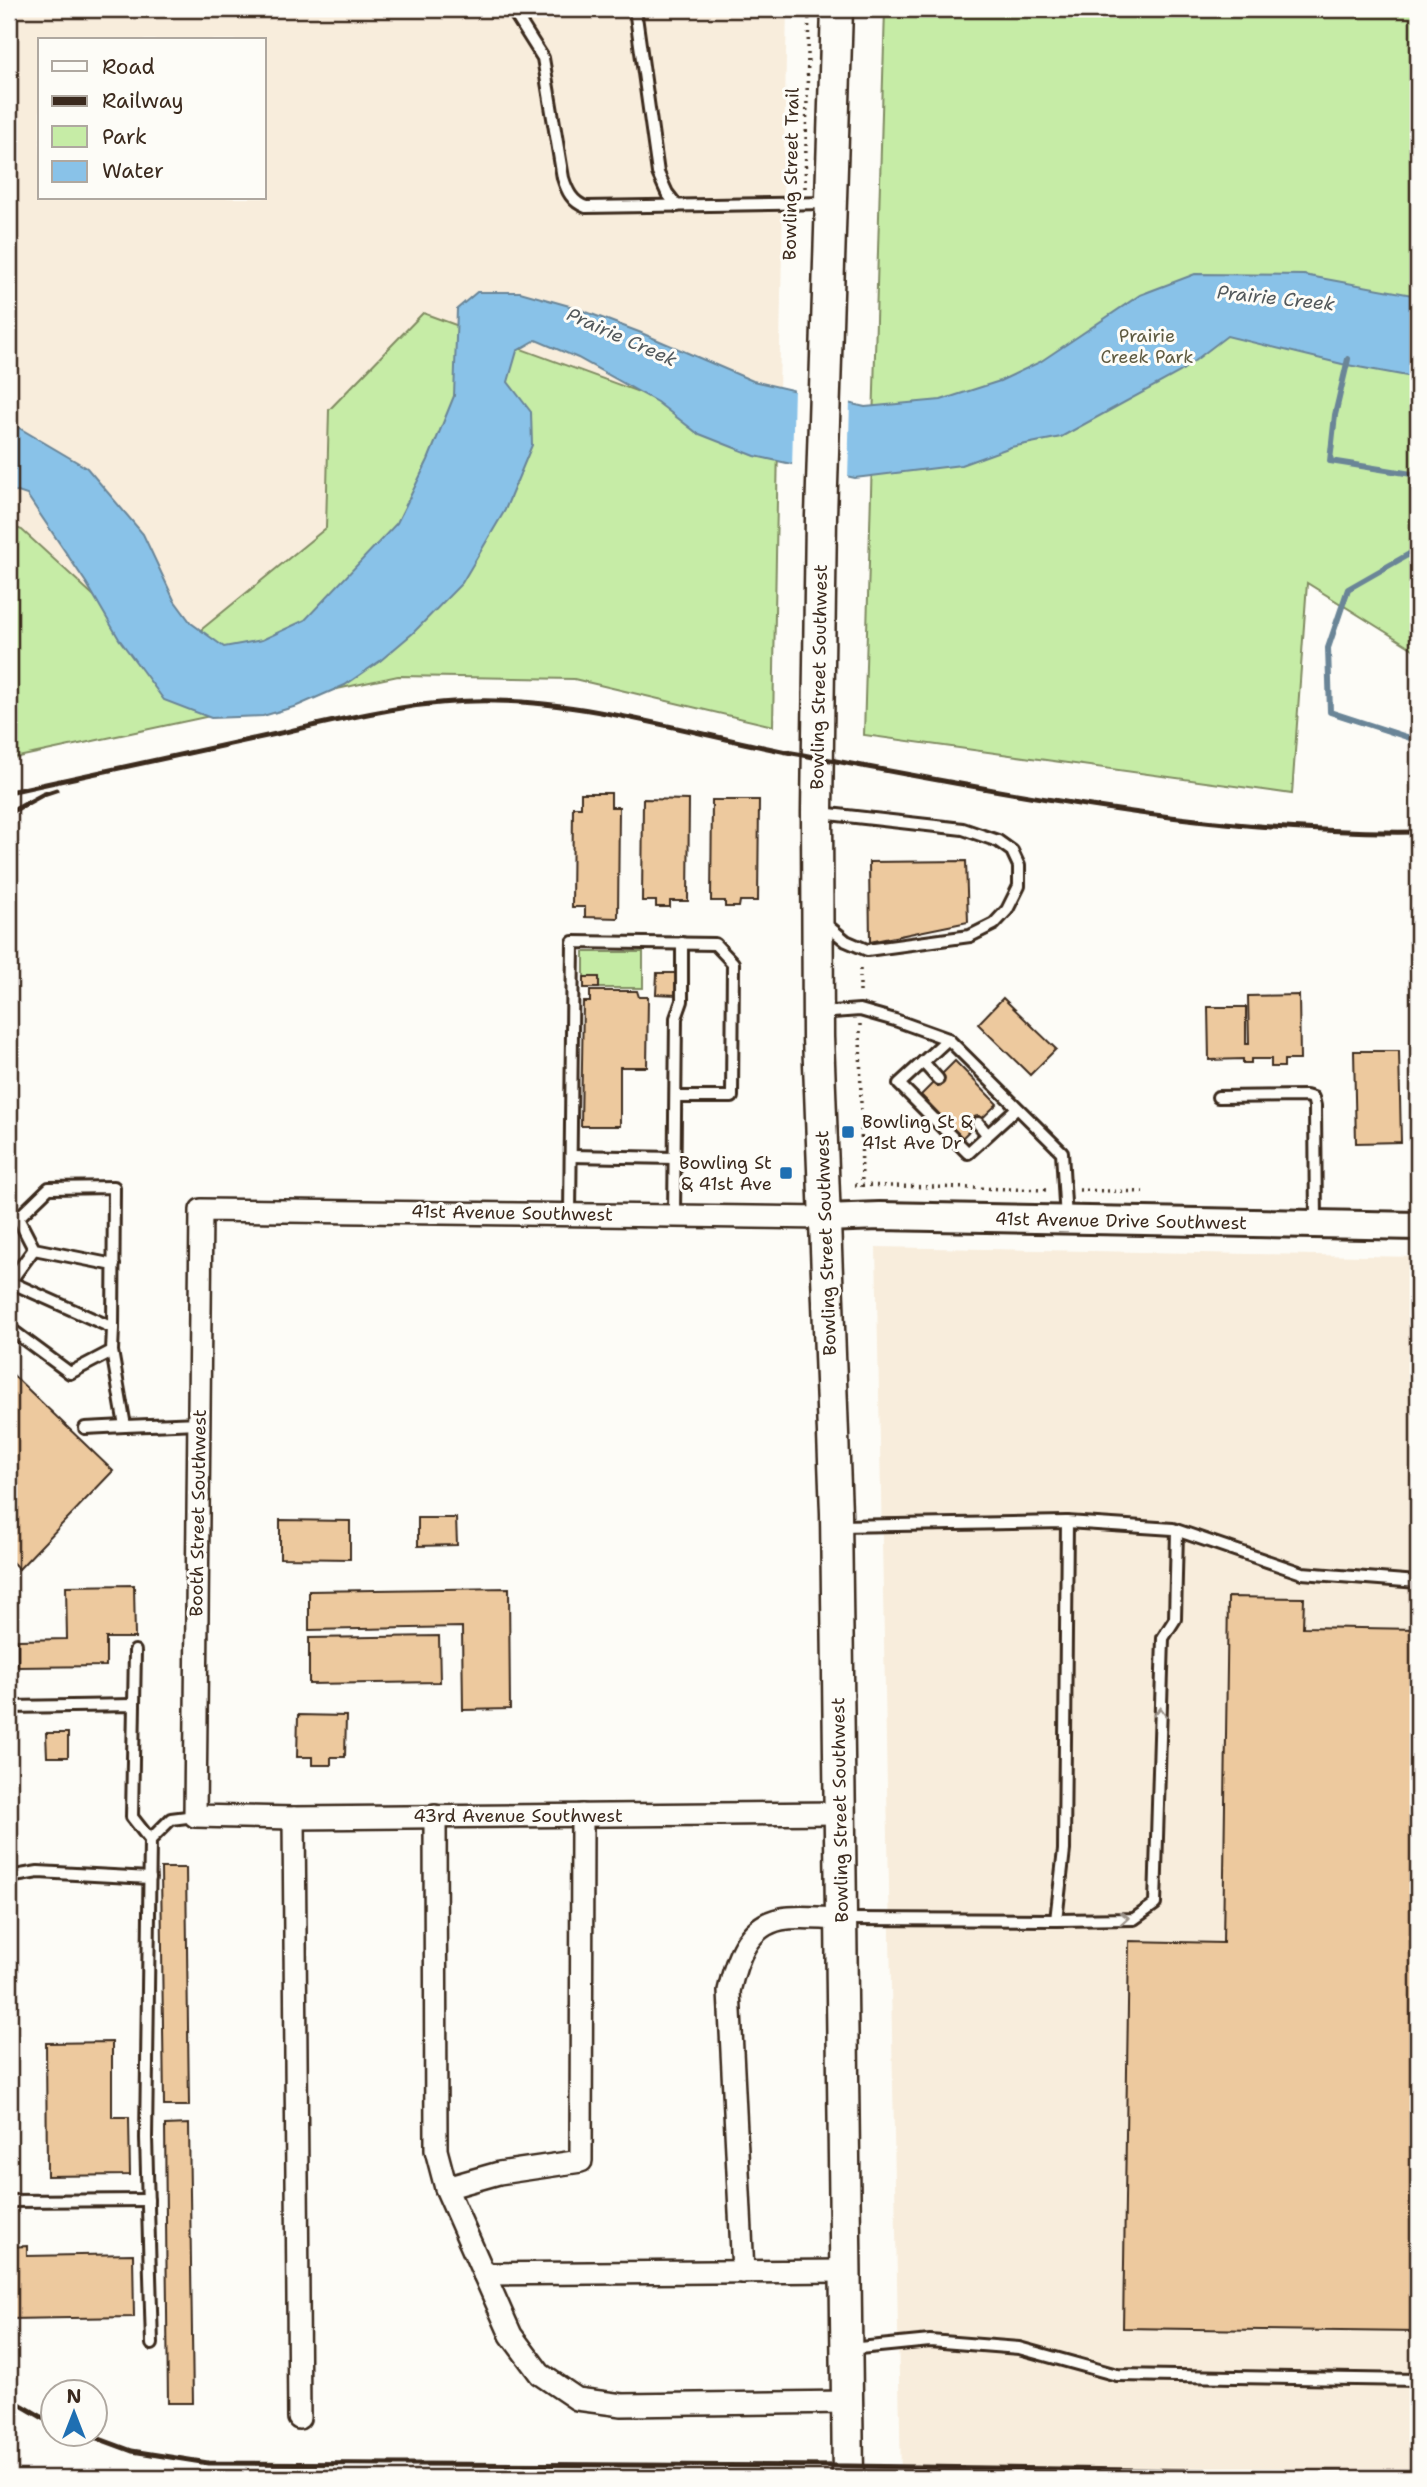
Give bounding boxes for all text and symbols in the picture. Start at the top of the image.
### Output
legend [38,38,266,200]
text: Road [102,53,155,81]
text: Railway [102,87,184,115]
street label: Bowling Street Trail [777,87,805,261]
text: Park [102,123,147,151]
text: Water [102,157,164,185]
water label: Prairie Creek [1216,279,1336,317]
water label: Prairie Creek [563,302,681,372]
park label: Prairie Creek Park [1100,324,1194,369]
street label: Bowling Street Southwest [805,564,833,790]
place label: Bowling St & 41st Ave Dr [862,1110,973,1155]
marker: Bowling St & 41st Ave Dr [840,1124,856,1140]
street label: Bowling Street Southwest [810,1130,842,1356]
place label: Bowling St & 41st Ave [679,1151,772,1196]
marker: Bowling St & 41st Ave [778,1165,794,1181]
street label: 41st Avenue Southwest [411,1199,613,1227]
street label: 41st Avenue Drive Southwest [995,1207,1247,1235]
street label: Booth Street Southwest [184,1409,212,1617]
street label: Bowling Street Southwest [826,1697,854,1923]
one-way arrow [1153,1706,1168,1717]
street label: 43rd Avenue Southwest [413,1804,623,1828]
one-way arrow [1119,1911,1130,1926]
north arrow [38,2378,108,2448]
text: N [66,2384,82,2409]

